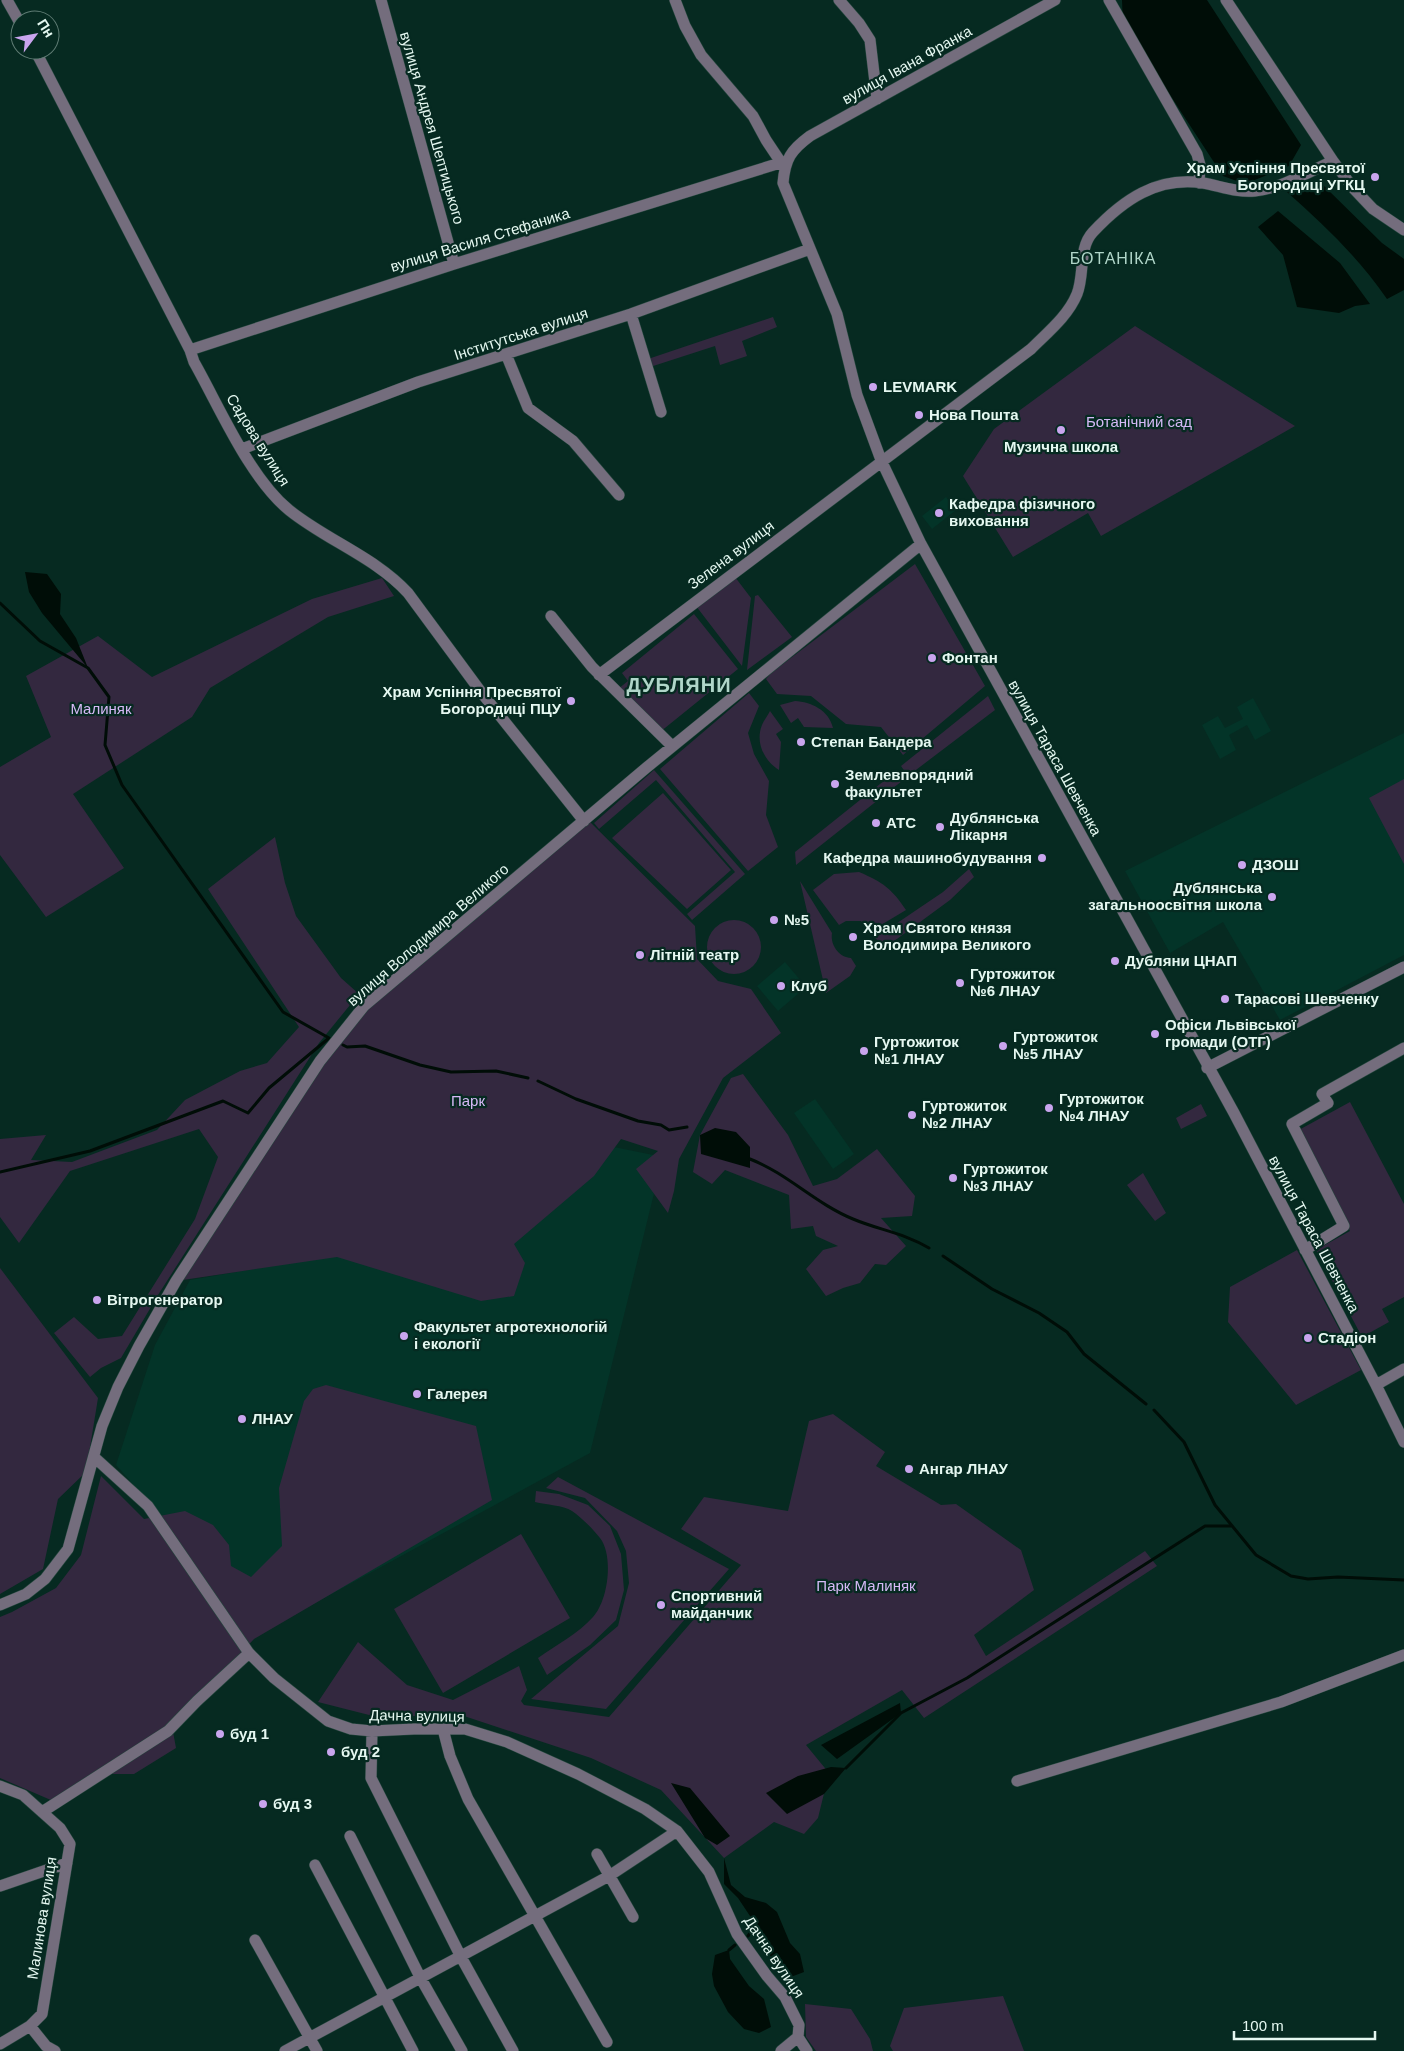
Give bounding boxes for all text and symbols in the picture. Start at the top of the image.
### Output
north arrow [10,10,60,60]
text: Пн [34,16,58,40]
street label: вулиця Івана Франка [839,22,975,107]
street label: вулиця Андрея Шептицького [397,30,468,226]
place label: Храм Успіння Пресвятої Богородиці УГКЦ [1186,159,1366,193]
marker: Храм Успіння Пресвятої Богородиці УГКЦ [1369,171,1381,183]
street label: вулиця Василя Стефаника [388,204,572,275]
district label: БОТАНІКА [1070,250,1156,267]
street label: Інститутська вулиця [452,304,590,363]
place label: LEVMARK [883,378,957,395]
marker: LEVMARK [867,381,879,393]
street label: Садова вулиця [223,391,294,489]
place label: Нова Пошта [929,406,1019,423]
marker: Нова Пошта [913,409,925,421]
park label: Ботанічний сад [1086,413,1192,430]
marker: Музична школа [1055,424,1067,436]
place label: Музична школа [1004,438,1119,455]
place label: Кафедра фізичного виховання [949,495,1095,529]
marker: Кафедра фізичного виховання [933,507,945,519]
street label: Зелена вулиця [684,517,777,593]
place label: Фонтан [942,649,998,666]
marker: Фонтан [926,652,938,664]
district label: ДУБЛЯНИ [626,674,732,696]
street label: вулиця Тараса Шевченка [1005,677,1106,839]
place label: Храм Успіння Пресвятої Богородиці ПЦУ [382,683,562,717]
marker: Храм Успіння Пресвятої Богородиці ПЦУ [565,695,577,707]
park label: Малиняк [70,700,132,717]
place label: Степан Бандера [811,733,932,750]
marker: Степан Бандера [795,736,807,748]
place label: Землевпорядний факультет [845,766,974,800]
marker: Землевпорядний факультет [829,778,841,790]
place label: Дублянська Лікарня [950,809,1040,843]
place label: АТС [886,814,916,831]
marker: АТС [870,817,882,829]
marker: Дублянська Лікарня [934,821,946,833]
place label: Кафедра машинобудування [823,849,1032,866]
marker: Кафедра машинобудування [1036,852,1048,864]
place label: ДЗОШ [1252,856,1299,873]
marker: ДЗОШ [1236,859,1248,871]
street label: вулиця Володимира Великого [344,860,512,1009]
place label: Дублянська загальноосвітня школа [1088,879,1263,913]
marker: Дублянська загальноосвітня школа [1266,891,1278,903]
place label: №5 [784,911,809,928]
marker: №5 [768,914,780,926]
place label: Храм Святого князя Володимира Великого [863,919,1031,953]
marker: Храм Святого князя Володимира Великого [847,931,859,943]
place label: Літній театр [650,946,739,963]
marker: Літній театр [634,949,646,961]
place label: Дубляни ЦНАП [1125,952,1237,969]
marker: Дубляни ЦНАП [1109,955,1121,967]
place label: Гуртожиток №6 ЛНАУ [970,965,1055,999]
place label: Клуб [791,977,827,994]
marker: Гуртожиток №6 ЛНАУ [954,977,966,989]
marker: Клуб [775,980,787,992]
place label: Тарасові Шевченку [1235,990,1379,1007]
marker: Тарасові Шевченку [1219,993,1231,1005]
place label: Офіси Львівської громади (ОТГ) [1165,1016,1297,1050]
place label: Гуртожиток №5 ЛНАУ [1013,1028,1098,1062]
marker: Офіси Львівської громади (ОТГ) [1149,1028,1161,1040]
place label: Гуртожиток №1 ЛНАУ [874,1033,959,1067]
marker: Гуртожиток №5 ЛНАУ [997,1040,1009,1052]
marker: Гуртожиток №1 ЛНАУ [858,1045,870,1057]
place label: Гуртожиток №4 ЛНАУ [1059,1090,1144,1124]
park label: Парк [451,1092,485,1109]
place label: Гуртожиток №2 ЛНАУ [922,1097,1007,1131]
marker: Гуртожиток №4 ЛНАУ [1043,1102,1055,1114]
marker: Гуртожиток №2 ЛНАУ [906,1109,918,1121]
street label: вулиця Тараса Шевченка [1266,1152,1363,1316]
place label: Гуртожиток №3 ЛНАУ [963,1160,1048,1194]
marker: Гуртожиток №3 ЛНАУ [947,1172,959,1184]
place label: Вітрогенератор [107,1291,223,1308]
marker: Вітрогенератор [91,1294,103,1306]
place label: Факультет агротехнологій і екології [414,1318,608,1352]
place label: Стадіон [1318,1329,1376,1346]
marker: Факультет агротехнологій і екології [398,1330,410,1342]
marker: Стадіон [1302,1332,1314,1344]
place label: Галерея [427,1385,488,1402]
marker: Галерея [411,1388,423,1400]
place label: ЛНАУ [252,1410,294,1427]
marker: ЛНАУ [236,1413,248,1425]
place label: Ангар ЛНАУ [919,1460,1008,1477]
marker: Ангар ЛНАУ [903,1463,915,1475]
park label: Парк Малиняк [816,1577,916,1594]
place label: Спортивний майданчик [671,1587,762,1621]
marker: Спортивний майданчик [655,1599,667,1611]
street label: Дачна вулиця [369,1706,465,1725]
place label: буд 1 [230,1725,269,1742]
marker: буд 1 [214,1728,226,1740]
place label: буд 2 [341,1743,380,1760]
marker: буд 2 [325,1746,337,1758]
place label: буд 3 [273,1795,312,1812]
marker: буд 3 [257,1798,269,1810]
street label: Малинова вулиця [23,1855,60,1980]
street label: Дачна вулиця [741,1912,808,2001]
scale bar [1234,2008,1375,2040]
text: 100 m [1242,2017,1284,2034]

